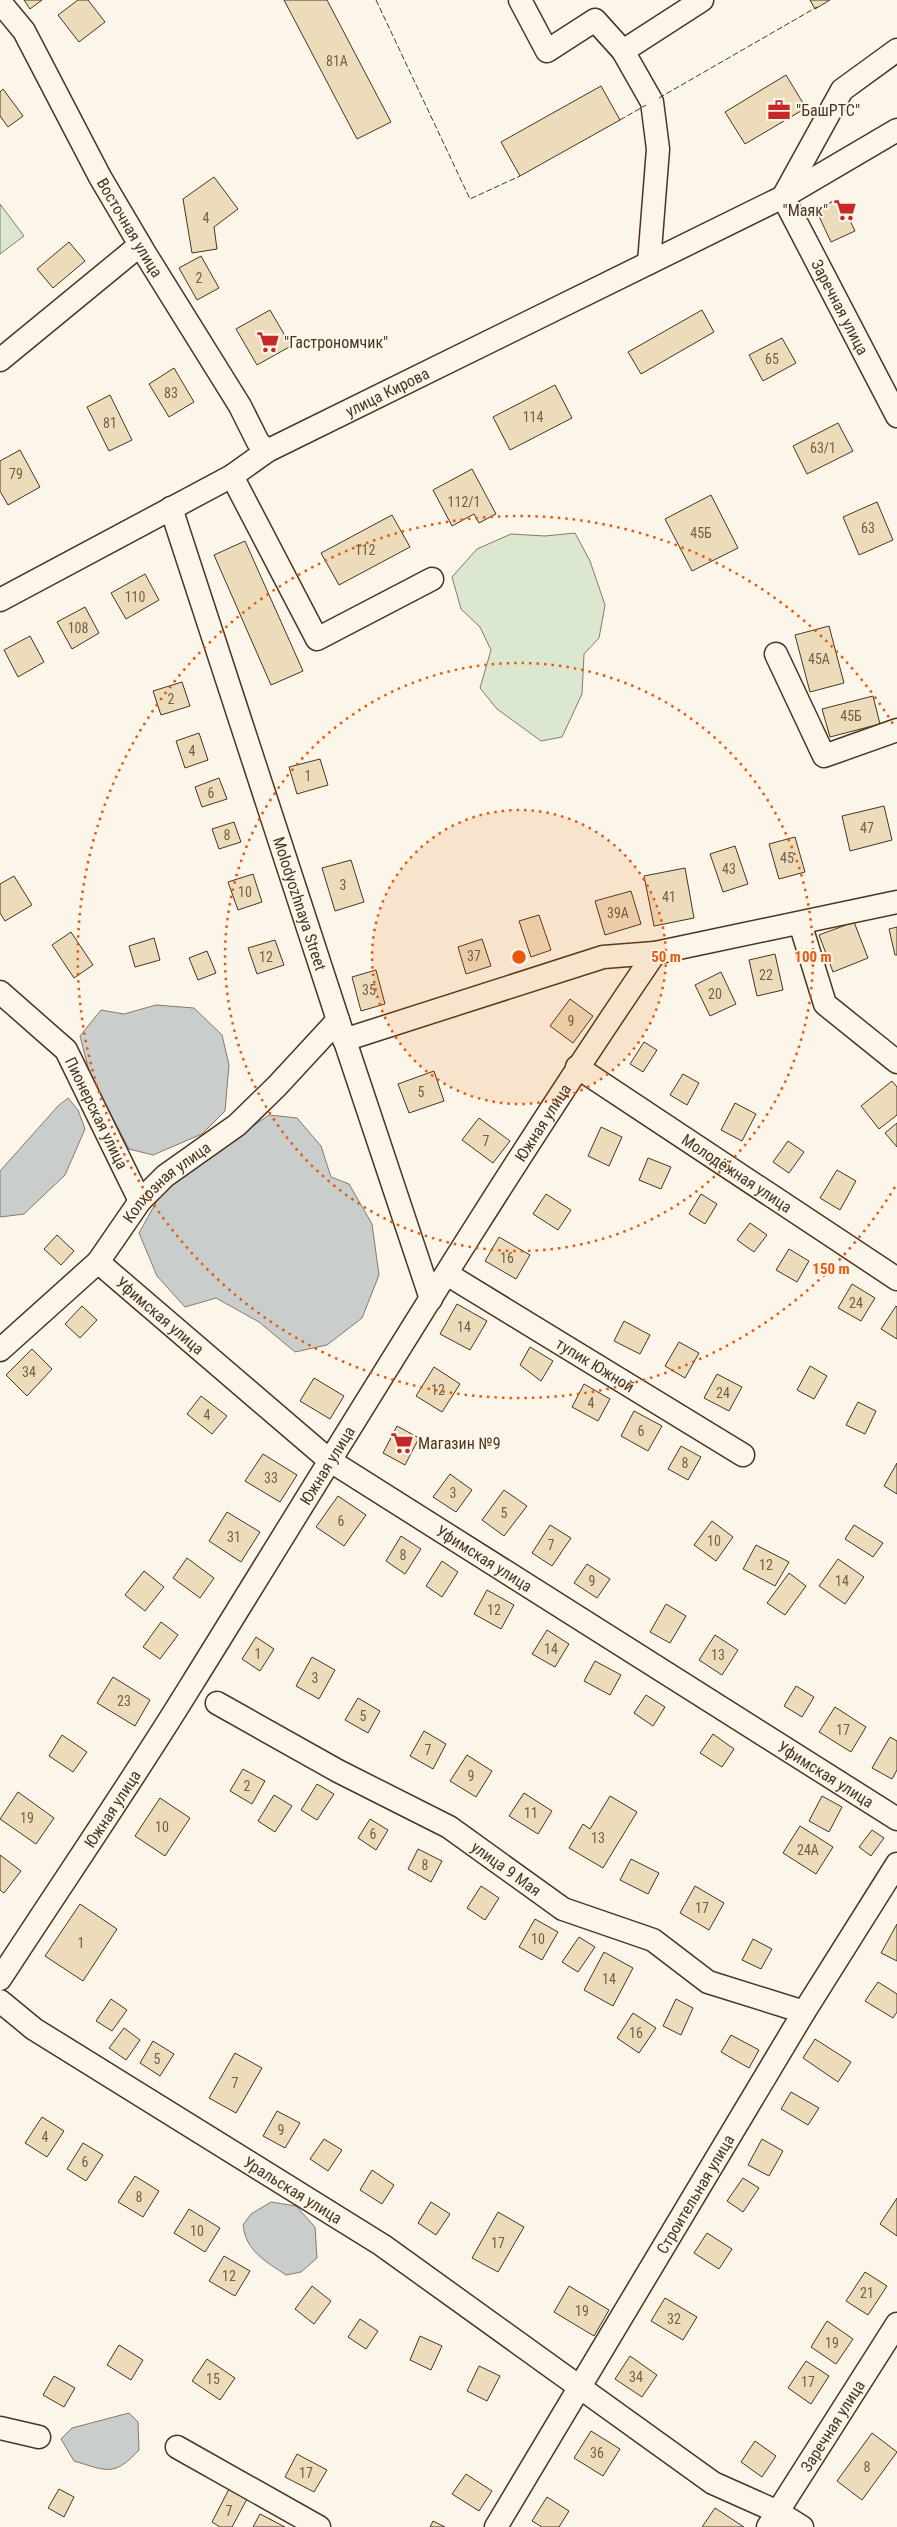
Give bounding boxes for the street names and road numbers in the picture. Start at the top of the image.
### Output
street label: Восточная улица [93,174,167,281]
street label: Заречная улица [808,256,873,358]
street label: улица Кирова [342,363,432,420]
street label: Molodyozhnaya Street [269,834,331,973]
street label: Пионерская улица [61,1054,132,1172]
street label: Южная улица [510,1080,575,1165]
street label: Молодёжная улица [678,1130,796,1216]
street label: Колхозная улица [118,1137,214,1226]
street label: Уфимская улица [112,1272,208,1358]
street label: тупик Южной [553,1334,638,1396]
street label: Южная улица [296,1423,358,1508]
street label: Уфимская улица [433,1521,536,1596]
street label: Уфимская улица [774,1737,877,1811]
street label: Южная улица [80,1766,144,1851]
street label: улица 9 Мая [468,1837,545,1900]
street label: Строительная улица [652,2131,738,2257]
street label: Уральская улица [240,2152,346,2227]
street label: Заречная улица [796,2376,869,2475]

